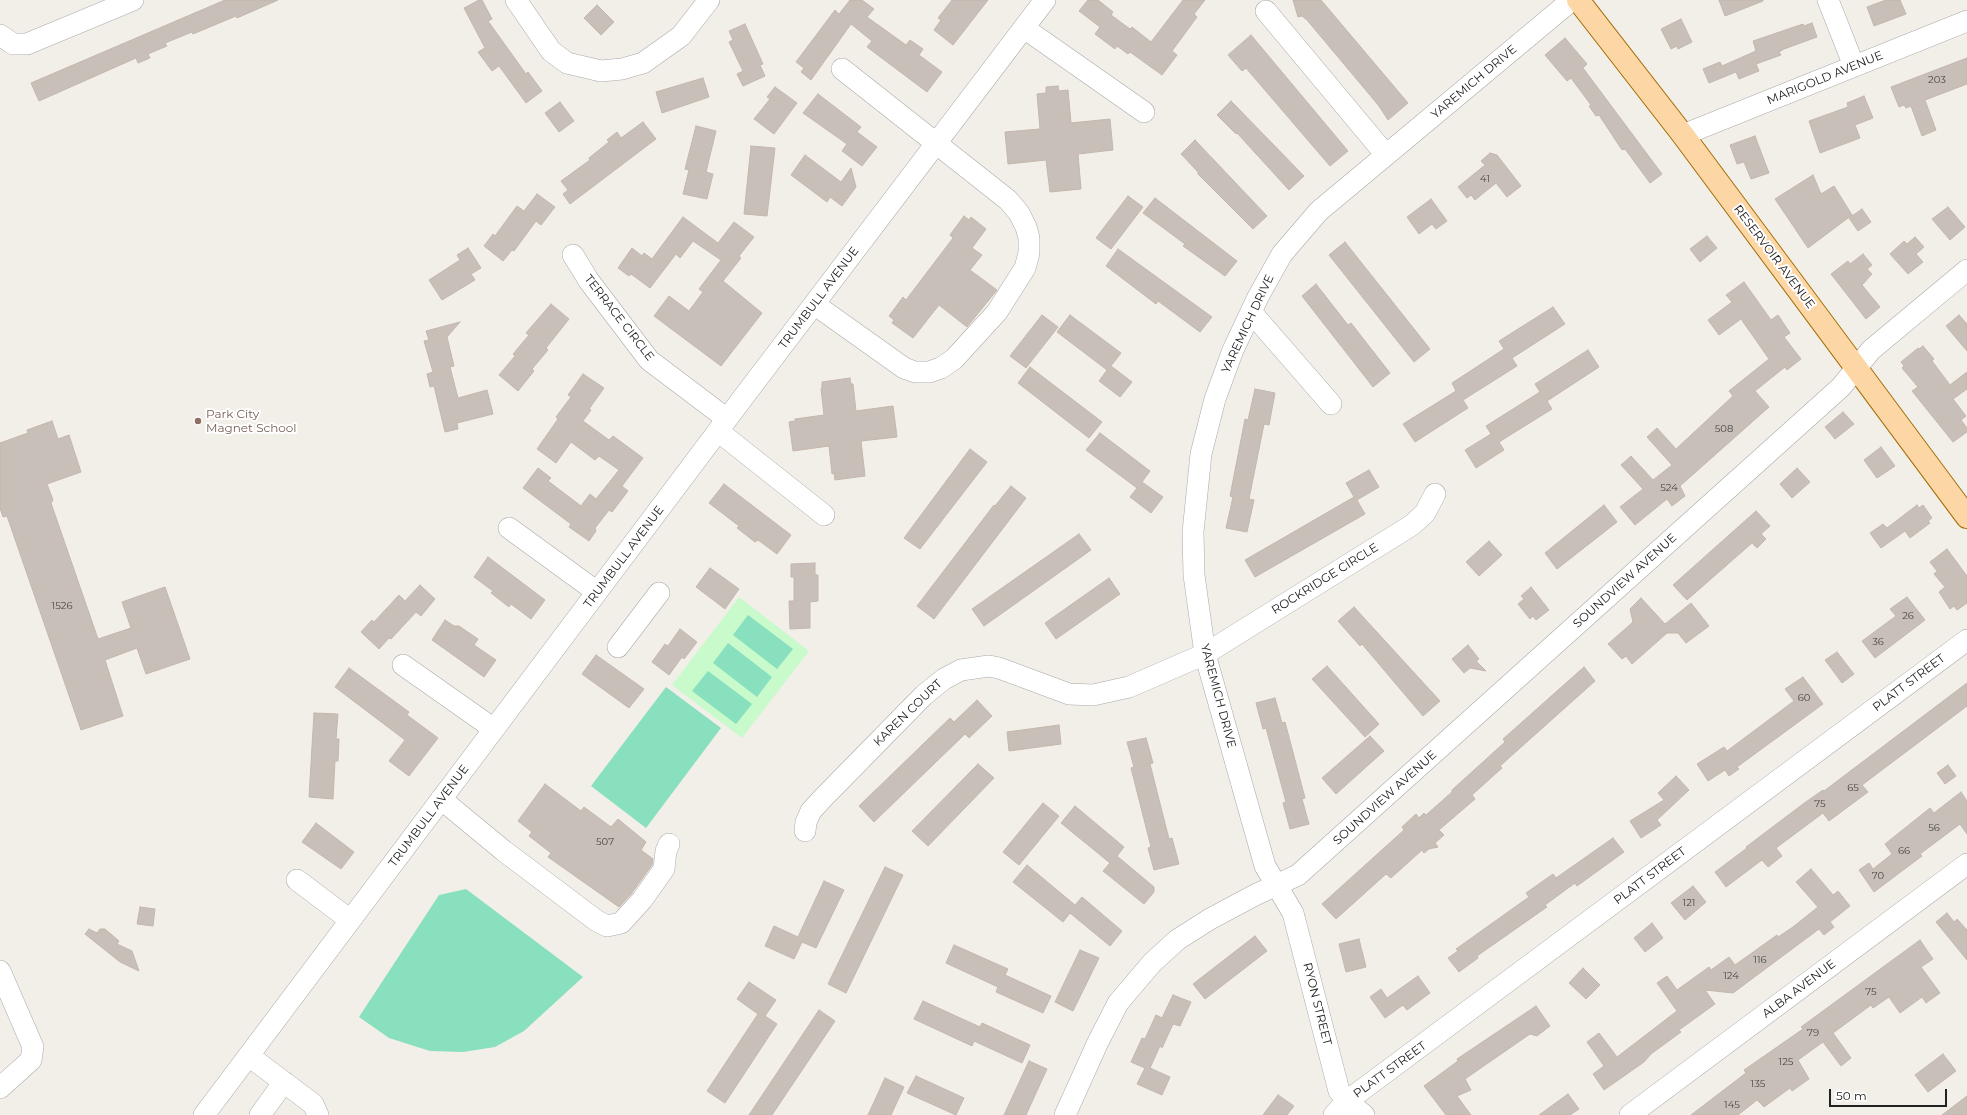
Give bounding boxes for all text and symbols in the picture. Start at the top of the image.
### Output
street label: YAREMICH DRIVE [1428,42,1520,122]
street label: MARIGOLD AVENUE [1765,48,1885,108]
house number: 203 [1928,74,1946,86]
house number: 41 [1480,173,1490,185]
street label: RESERVOIR AVENUE [1730,202,1818,312]
street label: TRUMBULL AVENUE [776,244,862,352]
street label: TERRACE CIRCLE [581,272,657,364]
street label: YAREMICH DRIVE [1219,272,1277,376]
place label: Park City Magnet School [206,407,297,435]
marker: Park City Magnet School [193,416,203,426]
house number: 508 [1715,423,1733,435]
house number: 524 [1660,482,1678,494]
street label: TRUMBULL AVENUE [581,503,667,611]
street label: SOUNDVIEW AVENUE [1570,531,1680,631]
street label: ROCKRIDGE CIRCLE [1269,540,1381,618]
house number: 1526 [52,600,72,612]
house number: 26 [1902,610,1914,622]
house number: 36 [1872,636,1884,648]
street label: YAREMICH DRIVE [1197,642,1239,750]
street label: PLATT STREET [1870,651,1948,715]
street label: KAREN COURT [871,677,945,749]
house number: 60 [1798,692,1810,704]
street label: SOUNDVIEW AVENUE [1330,748,1440,848]
street label: TRUMBULL AVENUE [386,762,472,870]
house number: 65 [1847,782,1859,794]
house number: 75 [1814,798,1826,810]
house number: 56 [1928,822,1940,834]
house number: 507 [596,836,614,848]
street label: PLATT STREET [1611,844,1689,908]
house number: 66 [1898,845,1910,857]
house number: 70 [1872,870,1884,882]
house number: 121 [1683,897,1695,909]
house number: 116 [1753,954,1767,966]
street label: ALBA AVENUE [1759,957,1839,1021]
street label: RYON STREET [1300,961,1334,1047]
house number: 124 [1723,970,1739,982]
house number: 75 [1865,986,1877,998]
house number: 79 [1807,1027,1819,1039]
street label: PLATT STREET [1351,1039,1429,1101]
house number: 125 [1779,1056,1793,1068]
house number: 135 [1751,1078,1765,1090]
scale bar [1831,1081,1949,1107]
text: 50 m [1836,1088,1867,1103]
house number: 145 [1724,1099,1740,1111]

